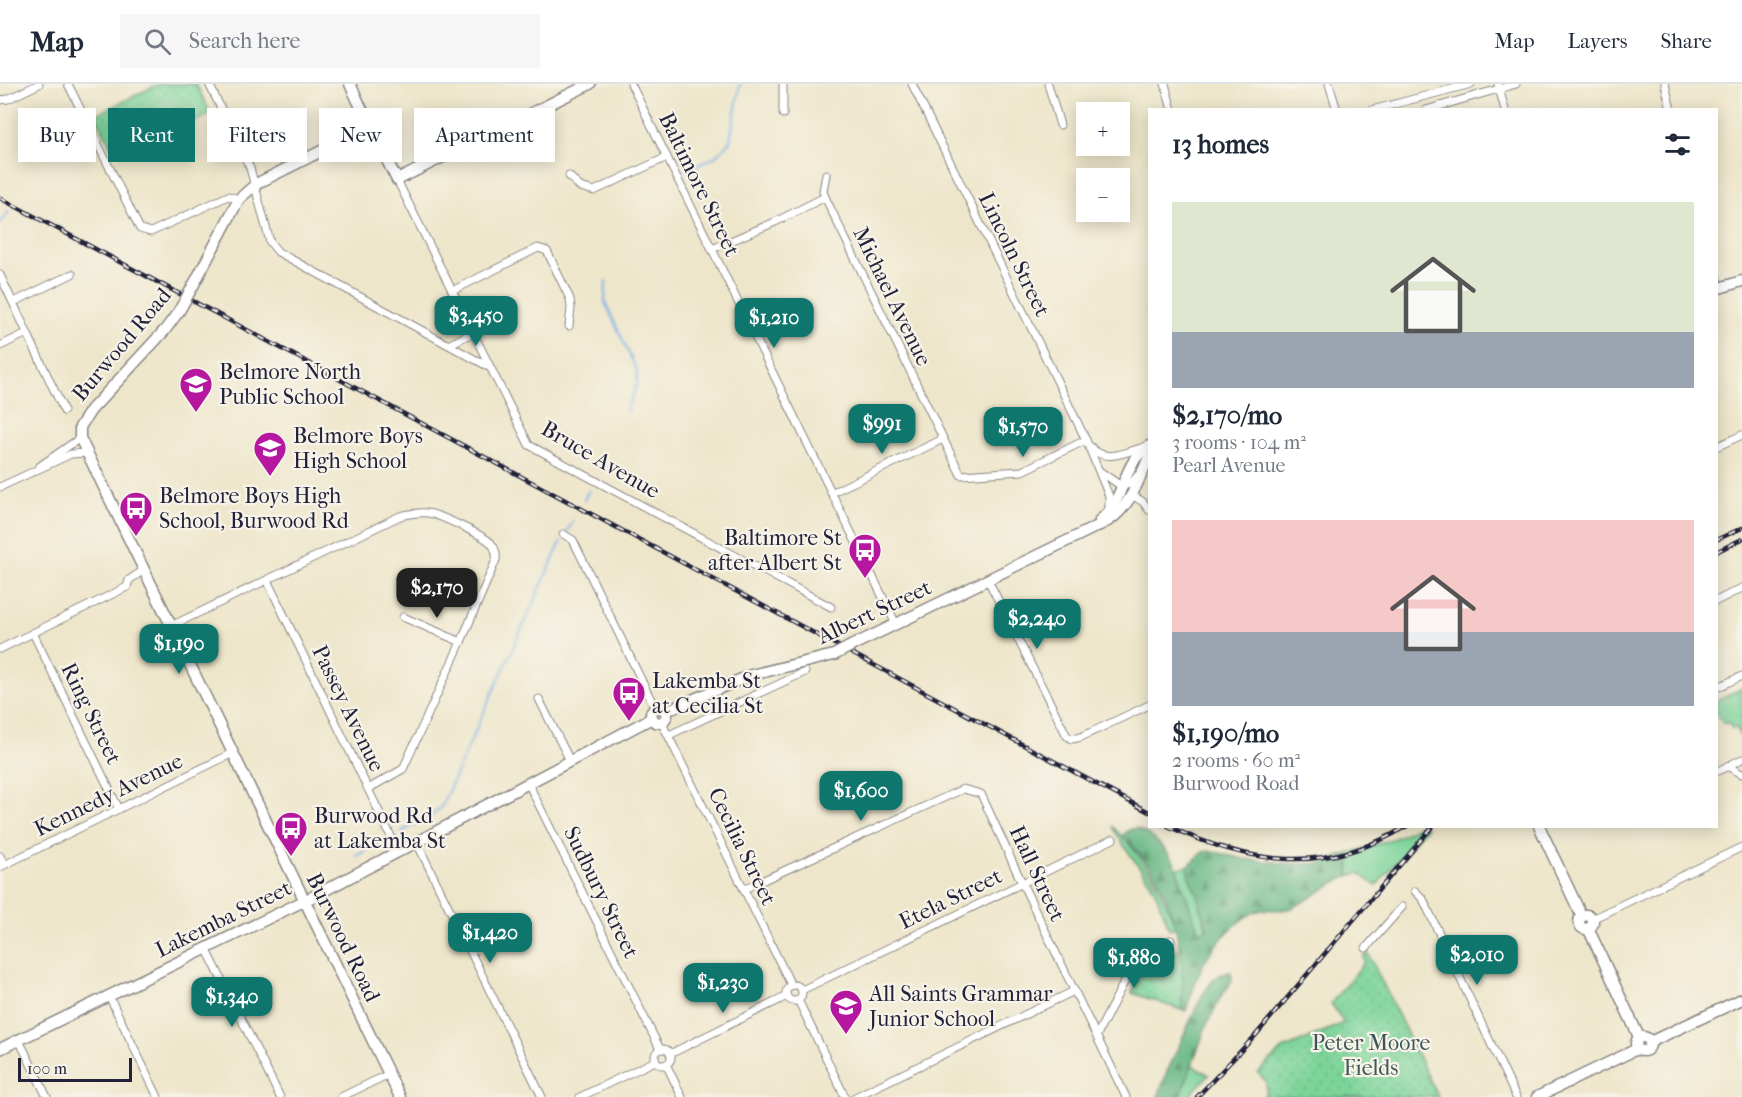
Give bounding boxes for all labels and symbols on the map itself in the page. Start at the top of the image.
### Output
street label: Baltimore Street [653,108,745,261]
street label: Lincoln Street [973,188,1055,321]
street label: Michael Avenue [847,223,937,370]
street label: Burwood Road [67,282,177,407]
pin: $3,450 [427,296,525,347]
pin: $1,210 [725,298,823,349]
place label: Belmore North Public School [219,359,362,410]
school or university icon: Belmore North Public School [178,366,214,413]
pin: $991 [846,404,918,455]
pin: $1,570 [974,407,1072,458]
street label: Bruce Avenue [537,416,664,504]
place label: Belmore Boys High School [293,423,423,474]
school or university icon: Belmore Boys High School [252,430,288,477]
place label: Belmore Boys High School, Burwood Rd [159,483,350,534]
bus stop icon: Belmore Boys High School, Burwood Rd [118,490,154,537]
place label: Baltimore St after Albert St [708,525,842,576]
bus stop icon: Baltimore St after Albert St [847,532,883,579]
pin: $2,170 [388,568,486,619]
street label: Albert Street [812,574,936,650]
pin: $2,240 [988,599,1086,650]
pin: $1,190 [130,624,228,675]
street label: Passey Avenue [306,641,390,776]
street label: Ring Street [55,658,127,769]
place label: Lakemba St at Cecilia St [652,668,763,719]
bus stop icon: Lakemba St at Cecilia St [611,675,647,722]
street label: Kennedy Avenue [30,748,187,842]
pin: $1,600 [812,771,910,822]
street label: Cecilia Street [702,783,782,910]
place label: Burwood Rd at Lakemba St [314,803,446,854]
bus stop icon: Burwood Rd at Lakemba St [273,810,309,857]
street label: Hall Street [1004,821,1071,926]
street label: Sudbury Street [558,822,644,963]
street label: Etela Street [895,863,1006,935]
street label: Burwood Road [301,869,386,1007]
street label: Lakemba Street [151,875,296,963]
pin: $1,420 [441,913,539,964]
pin: $2,010 [1428,935,1526,986]
pin: $1,880 [1085,938,1183,989]
pin: $1,230 [674,963,772,1014]
pin: $1,340 [183,977,281,1028]
place label: All Saints Grammar Junior School [867,981,1053,1032]
school or university icon: All Saints Grammar Junior School [828,988,864,1035]
park label: Peter Moore Fields [1312,1030,1430,1081]
scale bar [18,1055,132,1082]

